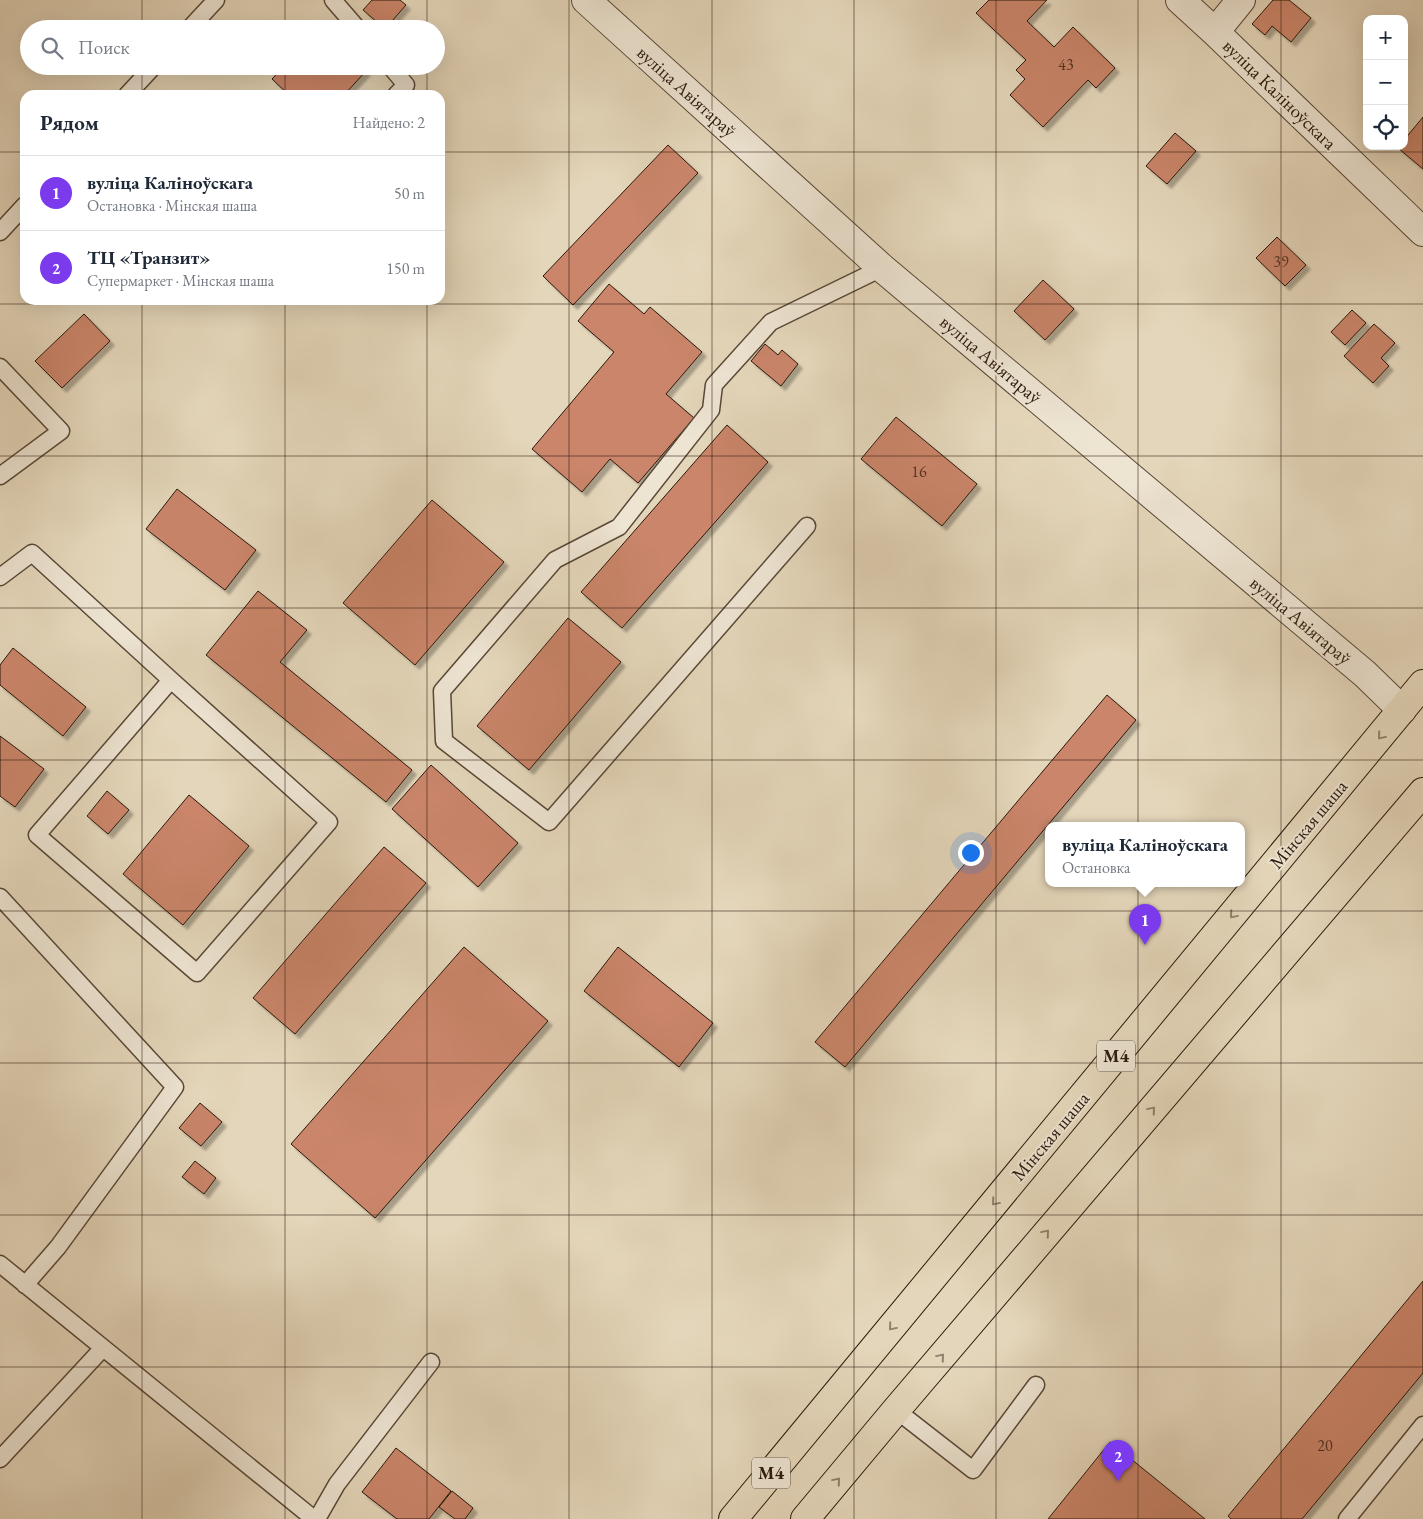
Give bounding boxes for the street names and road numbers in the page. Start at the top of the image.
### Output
street label: вуліца Каліноўскага [1217,34,1342,155]
street label: вуліца Авіятараў [632,40,742,143]
street label: вуліца Авіятараў [935,309,1047,410]
street label: вуліца Авіятараў [1245,570,1357,671]
street label: Мінская шаша [1264,774,1353,874]
road number: М4 [1097,1040,1135,1072]
street label: Мінская шаша [1006,1086,1095,1186]
road number: М4 [752,1458,790,1489]

